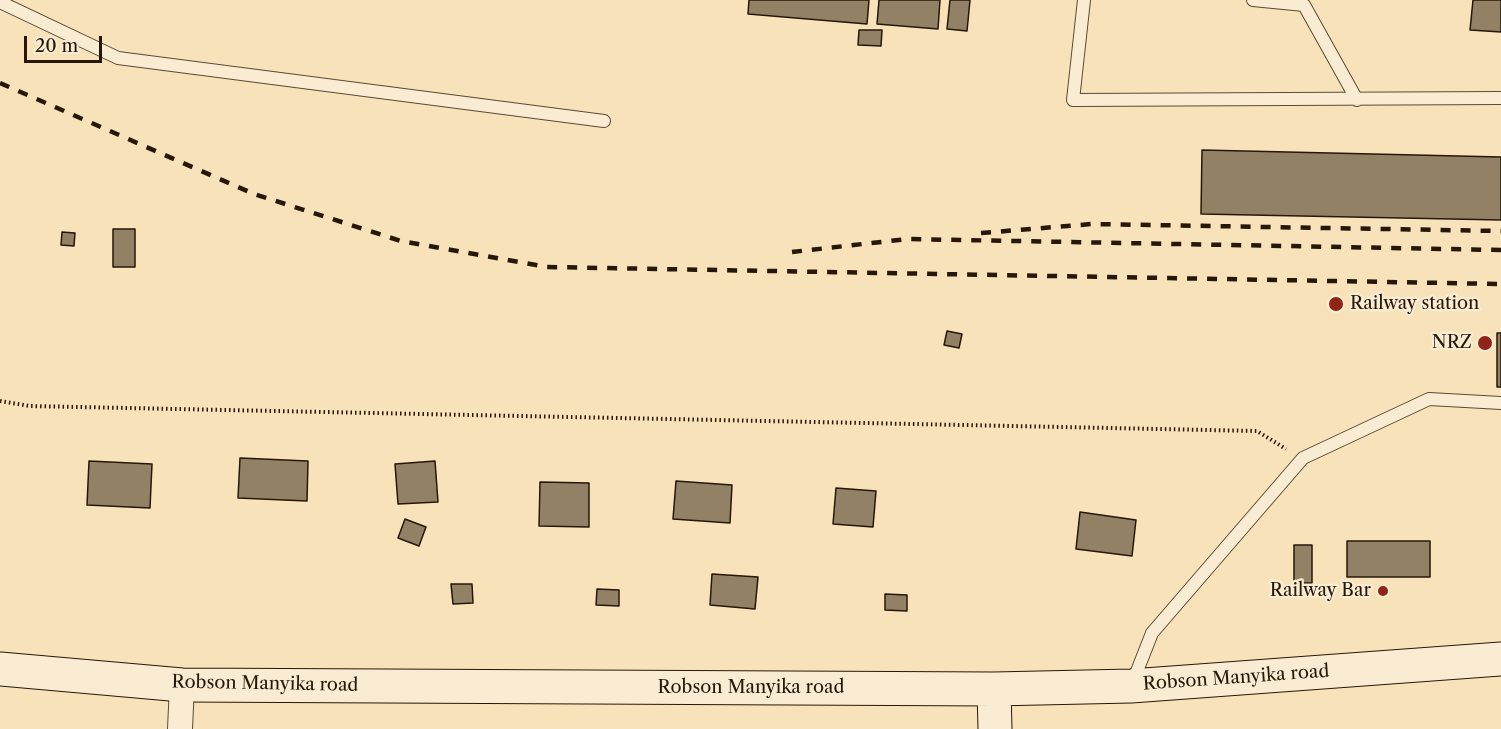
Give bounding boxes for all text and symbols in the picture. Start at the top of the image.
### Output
scale bar [27,24,105,62]
text: 20 m [35,35,78,57]
place label: Railway station [1350,293,1479,315]
marker: Railway station [1327,295,1345,313]
place label: NRZ [1432,332,1472,354]
marker: NRZ [1476,334,1494,352]
place label: Railway Bar [1270,580,1371,602]
marker: Railway Bar [1376,584,1390,598]
street label: Robson Manyika road [1142,661,1330,695]
street label: Robson Manyika road [171,672,359,696]
street label: Robson Manyika road [658,677,844,699]

